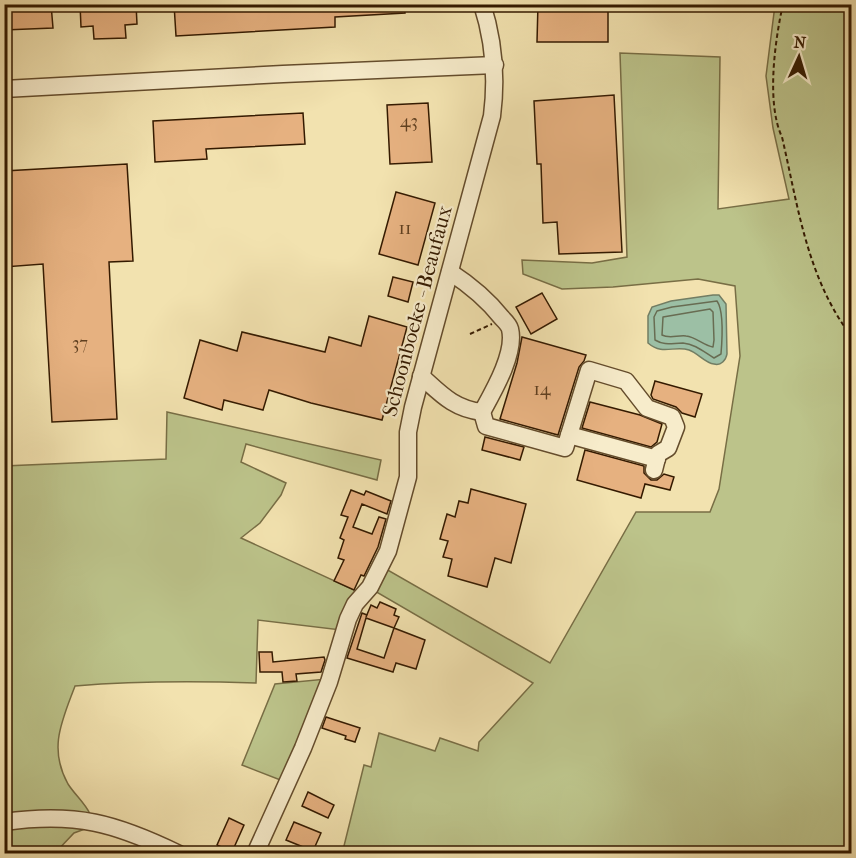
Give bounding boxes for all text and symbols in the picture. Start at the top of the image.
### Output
north arrow [769,27,829,87]
text: N [793,33,808,52]
house number: 43 [400,111,418,132]
street label: Schoonboeke - Beaufaux [377,203,457,419]
house number: 11 [399,218,411,239]
house number: 37 [72,333,88,354]
house number: 14 [533,379,551,400]

